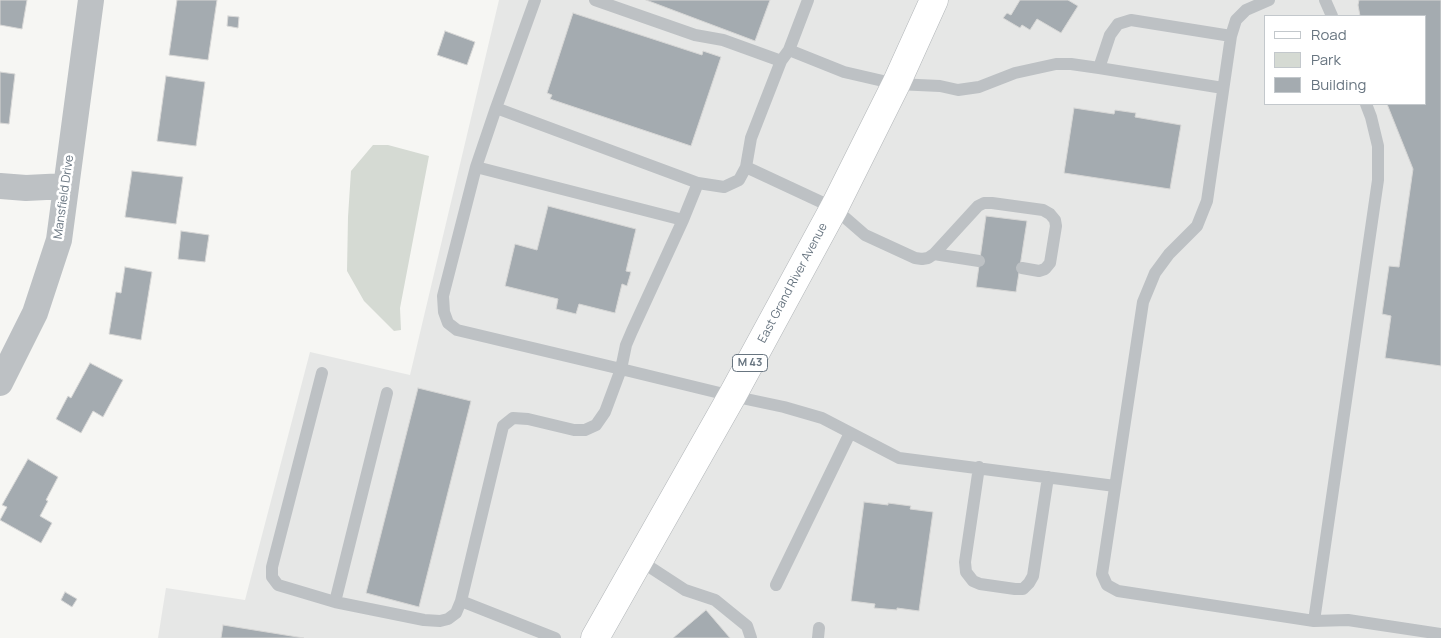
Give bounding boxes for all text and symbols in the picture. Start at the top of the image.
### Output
legend [1264,15,1426,105]
text: Road [1311,24,1347,45]
text: Park [1311,49,1341,70]
text: Building [1311,74,1366,95]
street label: Mansfield Drive [51,154,77,240]
street label: East Grand River Avenue [755,221,831,345]
road number: M 43 [732,354,768,372]

